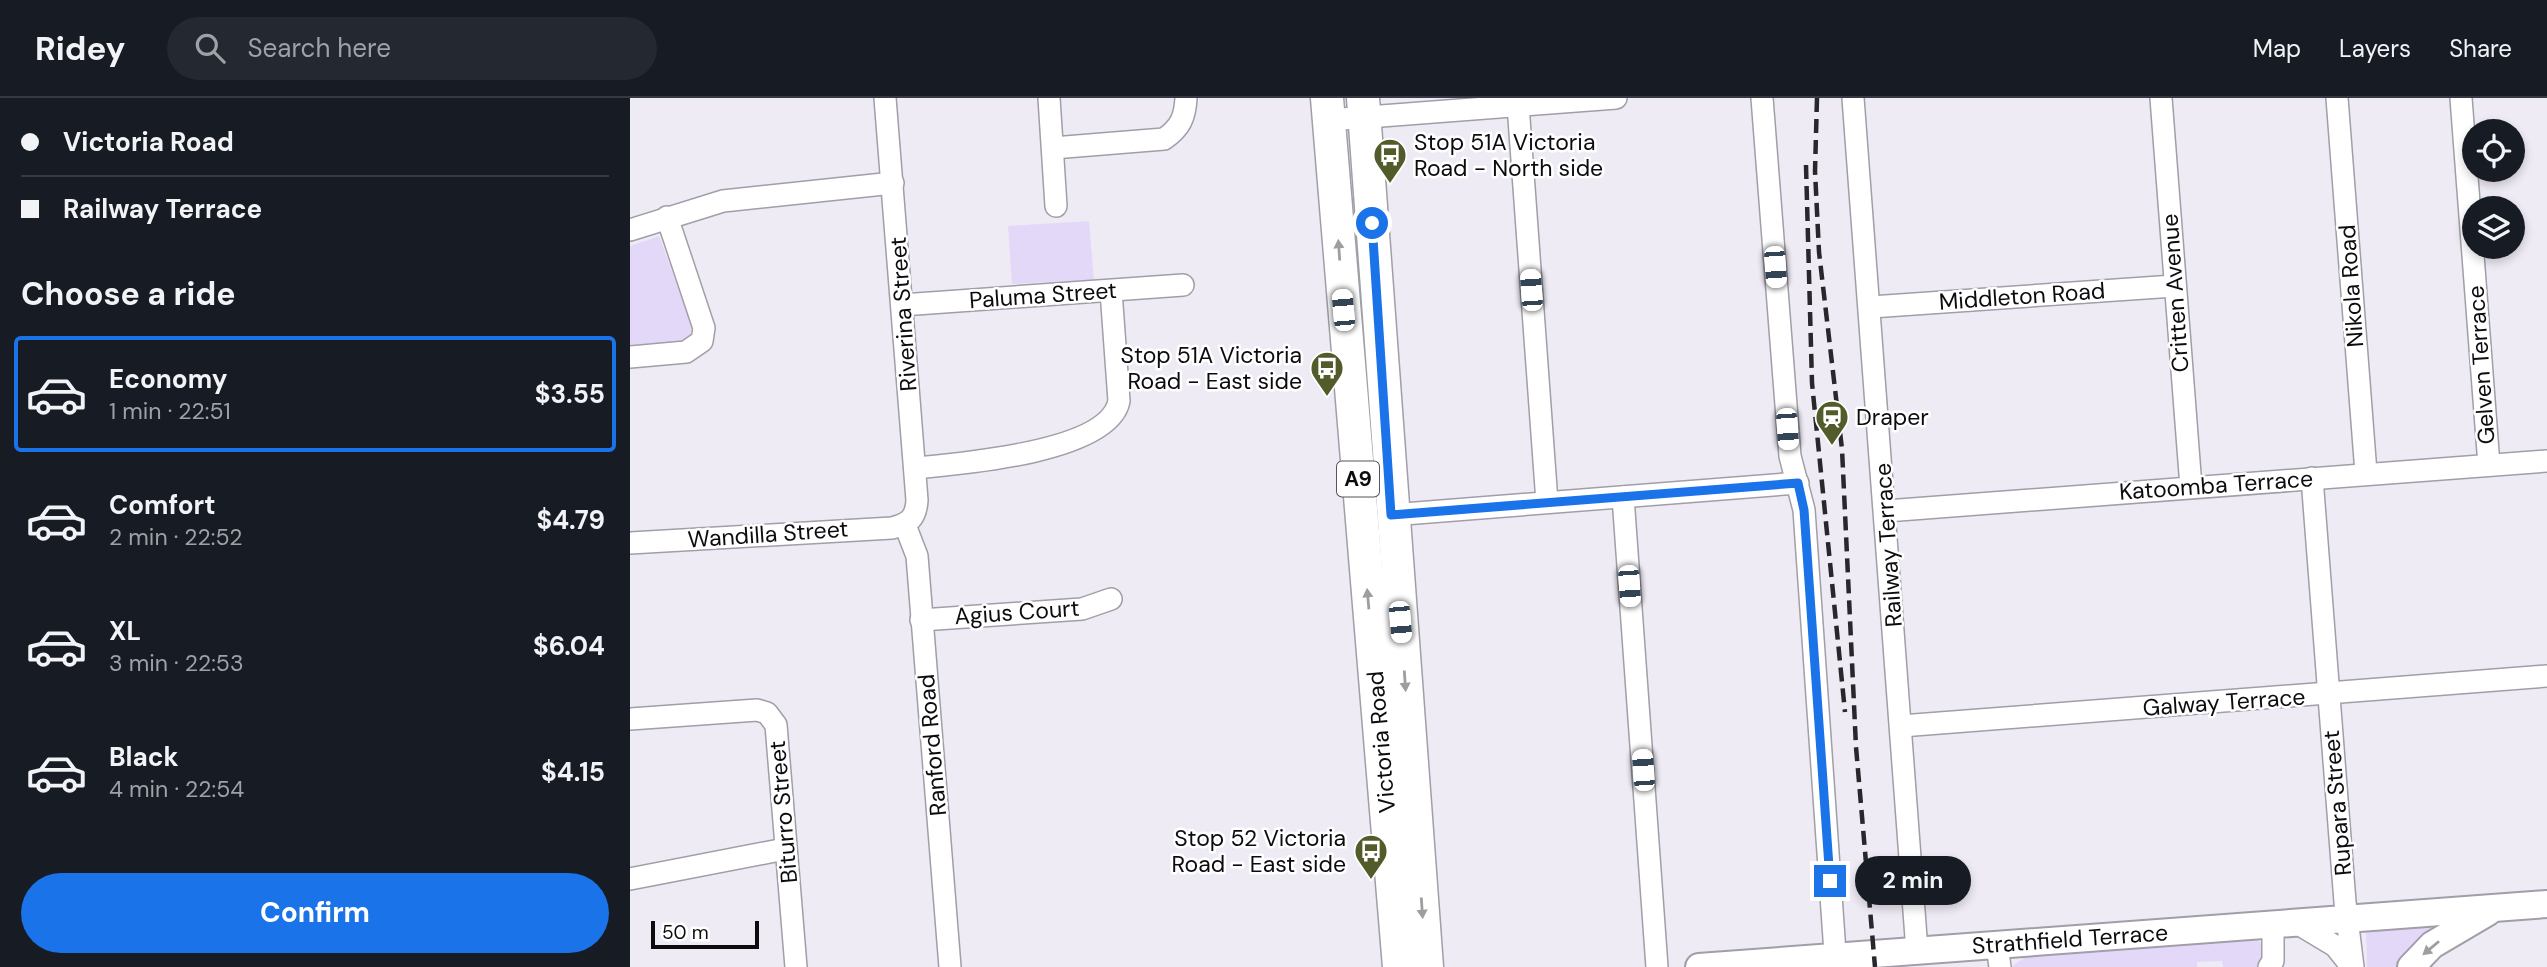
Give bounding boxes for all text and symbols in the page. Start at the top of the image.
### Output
search box [167,17,657,80]
text: Ridey [35,27,125,70]
icon: search [191,29,229,67]
text: Search here [247,31,391,65]
text: Map [2253,33,2301,64]
text: Layers [2339,33,2411,64]
text: Share [2449,33,2512,64]
map controls [2462,119,2525,259]
button: locate [2462,119,2525,182]
text: Victoria Road [63,125,234,159]
place label: Stop 51A Victoria Road - North side [1414,127,1603,183]
bus stop icon: Stop 51A Victoria Road - North side [1371,136,1409,185]
text: Railway Terrace [63,192,262,226]
button: layers [2462,196,2525,259]
route start [1356,207,1388,239]
street label: Critten Avenue [2154,213,2196,373]
street label: Nikola Road [2332,224,2370,348]
street label: Riverina Street [883,236,923,392]
one-way arrow [1333,239,1344,261]
car [1764,245,1787,289]
car [1520,268,1543,312]
text: Choose a ride [21,273,236,315]
street label: Paluma Street [968,275,1118,315]
street label: Middleton Road [1938,275,2106,317]
street label: Gelven Terrace [2460,285,2502,445]
car [1331,288,1356,332]
place label: Stop 51A Victoria Road - East side [1121,340,1302,396]
bus stop icon: Stop 51A Victoria Road - East side [1308,349,1346,398]
text: Economy [109,362,227,396]
icon: car [25,363,88,426]
text: $3.55 [535,377,605,411]
text: 1 min · 22:51 [109,396,231,426]
station icon: Draper [1813,398,1851,447]
place label: Draper [1856,402,1929,432]
car [1776,407,1799,451]
road number: A9 [1337,462,1379,496]
street label: Railway Terrace [1867,462,1909,628]
street label: Katoomba Terrace [2118,463,2314,507]
text: Comfort [109,488,215,522]
icon: car [25,489,88,552]
text: $4.79 [536,503,605,537]
street label: Wandilla Street [687,513,849,555]
text: 2 min · 22:52 [109,522,242,552]
car [1618,564,1641,608]
one-way arrow [1363,588,1374,610]
street label: Agius Court [953,593,1081,631]
car [1388,600,1413,644]
text: XL [109,614,141,648]
icon: car [25,615,88,678]
text: $6.04 [533,629,605,663]
text: 3 min · 22:53 [109,648,243,678]
street label: Victoria Road [1360,670,1402,814]
one-way arrow [1400,670,1411,692]
street label: Ranford Road [911,673,953,817]
street label: Galway Terrace [2142,681,2306,723]
street label: Rupara Street [2316,729,2358,877]
street label: Biturro Street [762,739,804,885]
text: Black [109,740,179,774]
icon: car [25,741,88,804]
car [1632,748,1655,792]
text: $4.15 [541,755,605,789]
text: 4 min · 22:54 [109,774,244,804]
place label: Stop 52 Victoria Road - East side [1172,823,1346,879]
bus stop icon: Stop 52 Victoria Road - East side [1352,832,1390,881]
callout: 2 min [1854,856,1970,906]
route end [1814,865,1846,897]
text: 2 min [1883,865,1943,895]
button: Confirm [21,873,609,953]
one-way arrow [1417,897,1428,919]
street label: Strathfield Terrace [1971,917,2169,961]
scale bar [651,918,760,950]
text: 50 m [662,920,709,945]
one-way arrow [2422,940,2439,955]

